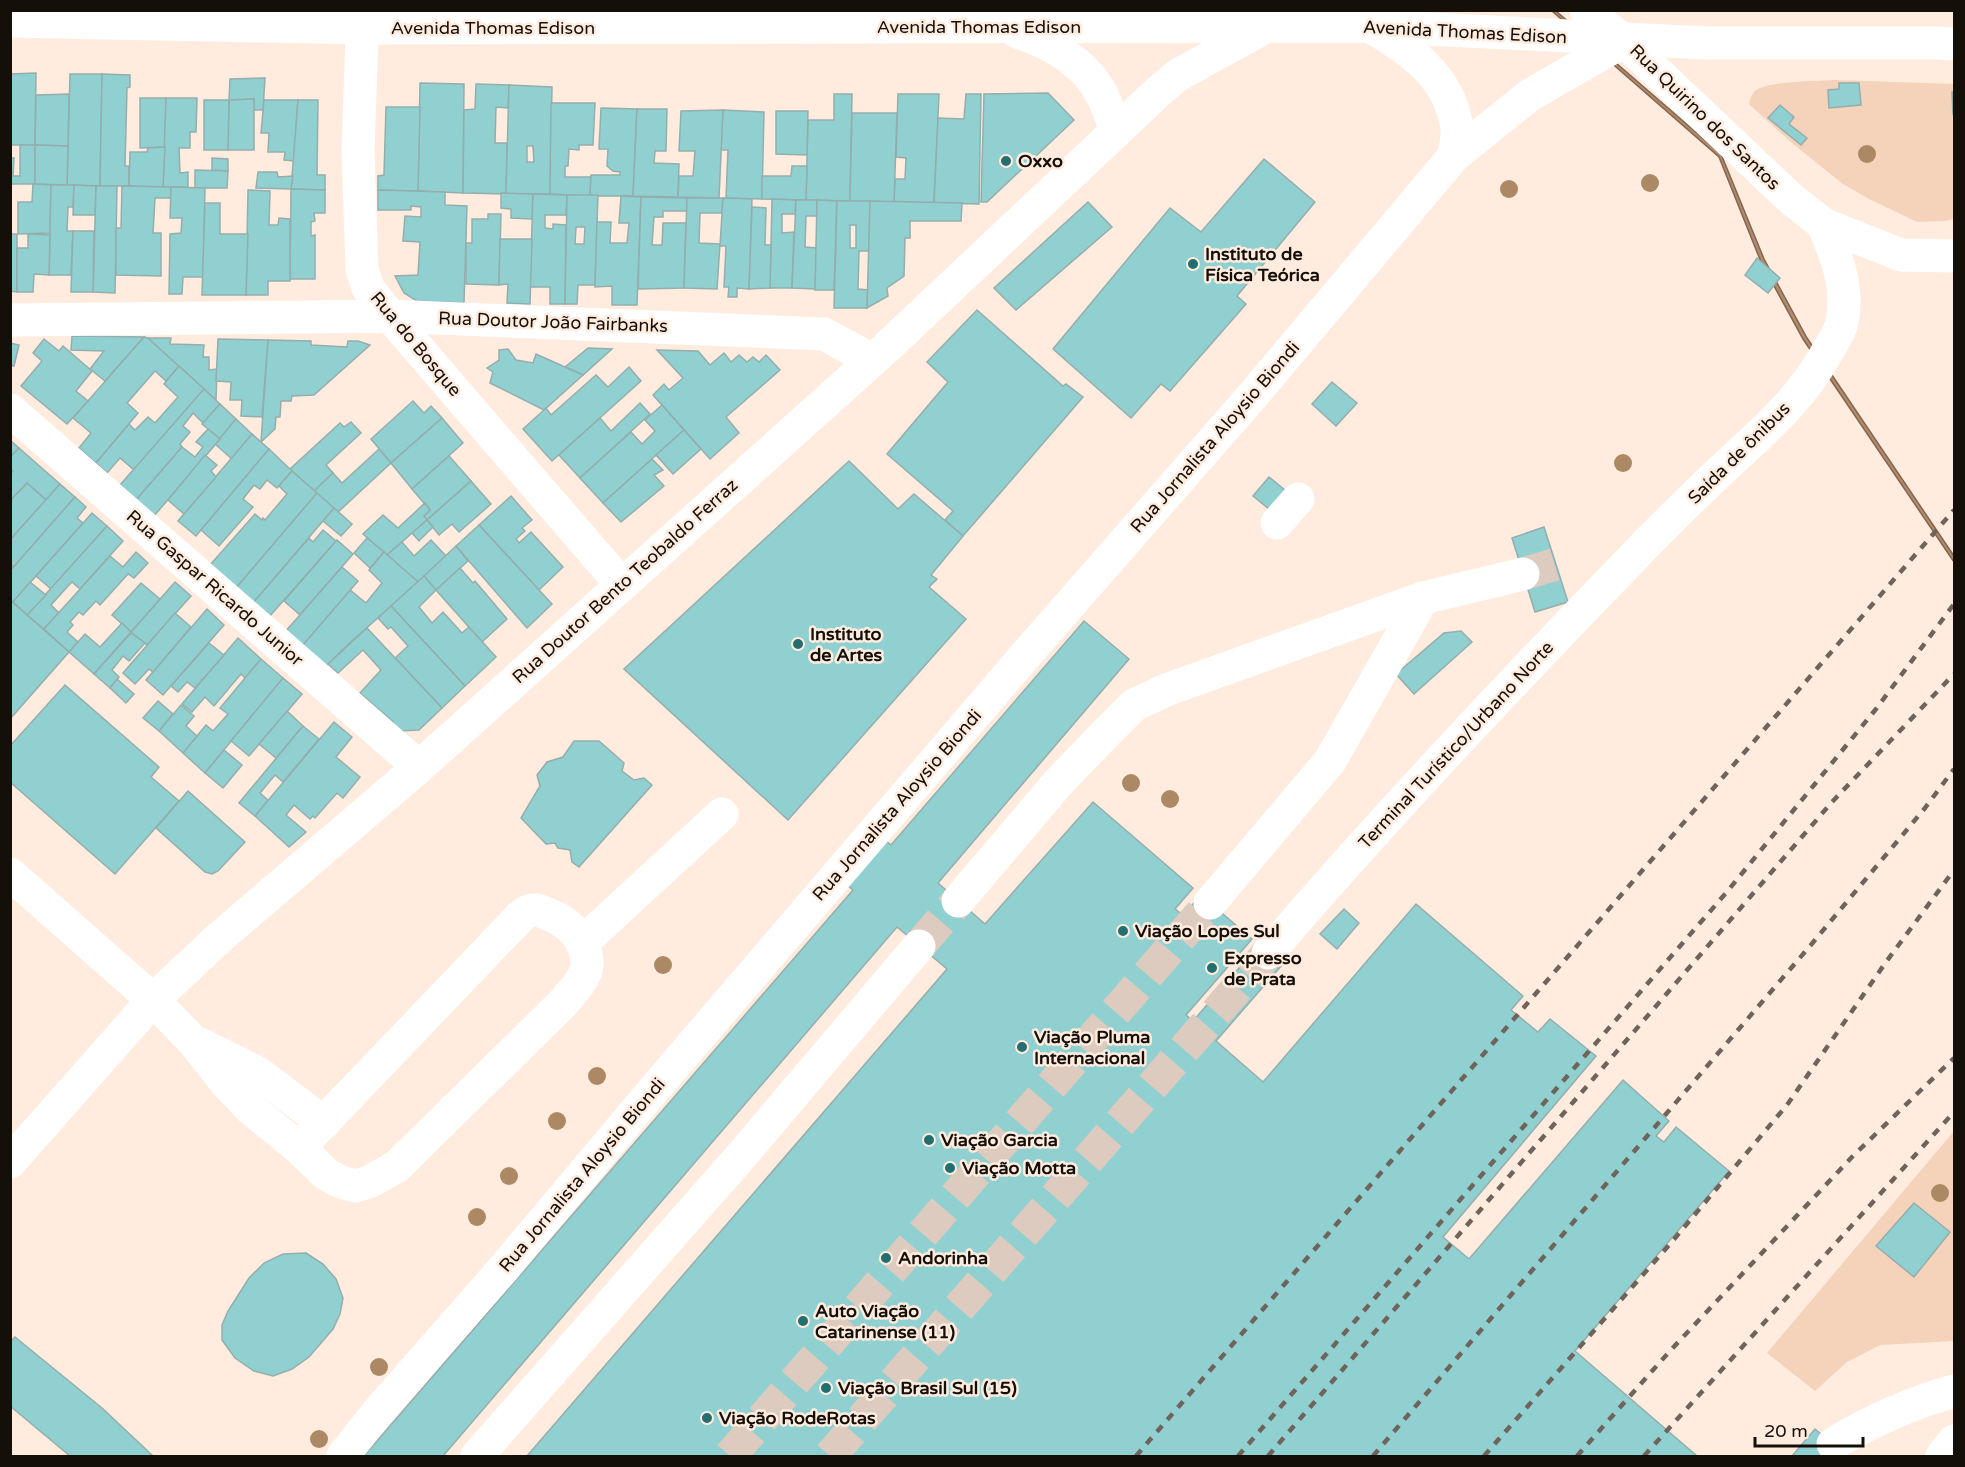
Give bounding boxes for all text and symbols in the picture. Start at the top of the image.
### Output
street label: Avenida Thomas Edison [877,16,1081,38]
street label: Avenida Thomas Edison [1362,16,1568,48]
street label: Avenida Thomas Edison [391,17,595,39]
street label: Rua Quirino dos Santos [1625,39,1785,195]
place label: Oxxo [1018,150,1063,172]
marker: Oxxo [999,154,1013,168]
place label: Instituto de Física Teórica [1205,243,1320,286]
marker: Instituto de Física Teórica [1186,257,1200,271]
street label: Rua do Bosque [366,287,466,401]
street label: Rua Doutor João Fairbanks [438,307,668,337]
street label: Rua Jornalista Aloysio Biondi [1126,337,1304,537]
street label: Saída de ônibus [1683,397,1795,509]
street label: Rua Doutor Bento Teobaldo Ferraz [508,474,742,688]
street label: Rua Gaspar Ricardo Junior [122,505,308,671]
place label: Instituto de Artes [810,623,882,666]
marker: Instituto de Artes [791,637,805,651]
street label: Terminal Turístico/Urbano Norte [1354,637,1558,853]
street label: Rua Jornalista Aloysio Biondi [808,705,986,905]
place label: Viação Lopes Sul [1135,920,1280,942]
marker: Viação Lopes Sul [1116,924,1130,938]
place label: Expresso de Prata [1224,947,1302,990]
marker: Expresso de Prata [1205,961,1219,975]
place label: Viação Pluma Internacional [1034,1026,1150,1069]
marker: Viação Pluma Internacional [1015,1040,1029,1054]
street label: Rua Jornalista Aloysio Biondi [494,1073,670,1277]
place label: Viação Garcia [941,1129,1058,1151]
marker: Viação Garcia [922,1133,936,1147]
place label: Viação Motta [962,1157,1076,1179]
marker: Viação Motta [943,1161,957,1175]
place label: Andorinha [898,1247,988,1269]
marker: Andorinha [879,1251,893,1265]
place label: Auto Viação Catarinense (11) [815,1300,956,1343]
marker: Auto Viação Catarinense (11) [796,1314,810,1328]
place label: Viação Brasil Sul (15) [838,1377,1017,1399]
marker: Viação Brasil Sul (15) [819,1381,833,1395]
place label: Viação RodeRotas [719,1407,876,1429]
scale bar [1755,1410,1863,1448]
marker: Viação RodeRotas [700,1411,714,1425]
text: 20 m [1764,1420,1808,1442]

